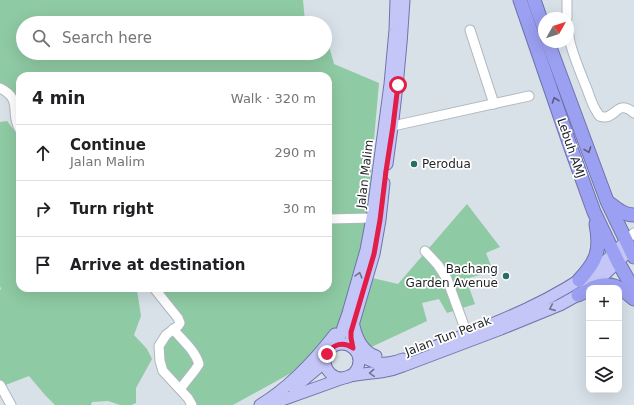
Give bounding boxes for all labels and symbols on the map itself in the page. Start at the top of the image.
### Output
north arrow [538,12,574,48]
route start [389,76,407,94]
one-way arrow [551,97,559,104]
street label: Lebuh AMJ [554,116,588,180]
street label: Jalan Malim [354,139,376,210]
one-way arrow [584,147,592,154]
place label: Perodua [422,157,471,171]
marker: Perodua [409,159,419,169]
place label: Bachang Garden Avenue [406,262,498,290]
marker: Bachang Garden Avenue [501,271,511,281]
one-way arrow [354,272,363,279]
one-way arrow [549,303,557,311]
street label: Jalan Tun Perak [402,313,493,359]
route end [318,345,336,363]
one-way arrow [369,368,375,377]

